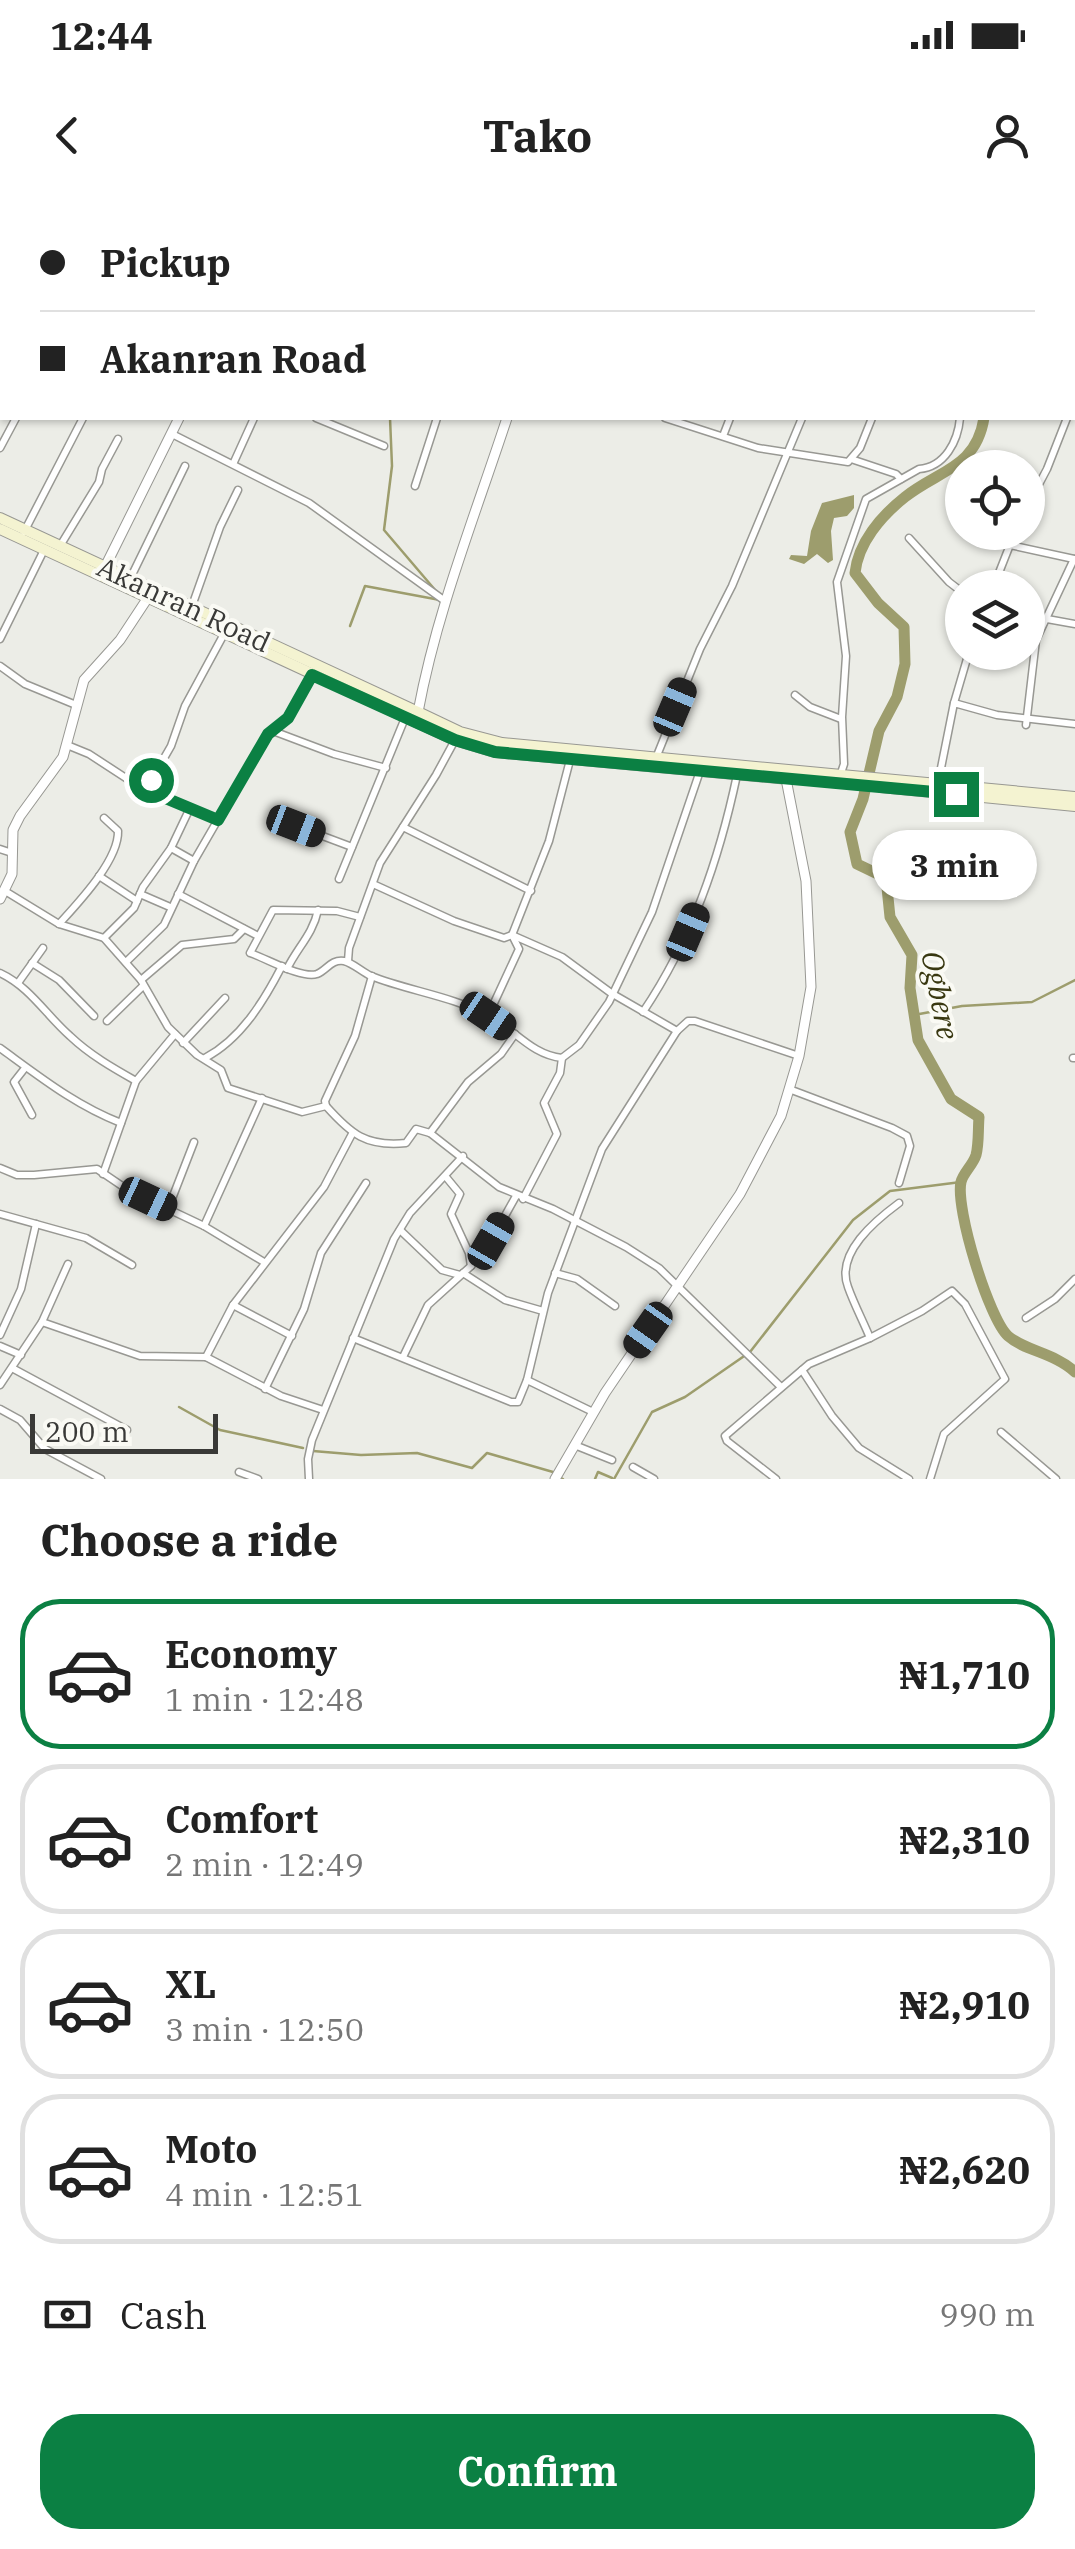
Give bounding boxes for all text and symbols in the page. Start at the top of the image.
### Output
text: 12:44 [50,11,153,60]
text: Tako [483,106,592,164]
icon: back [40,108,95,163]
icon: person [980,108,1035,163]
text: Pickup [100,238,231,287]
text: Akanran Road [100,334,367,383]
map controls [945,450,1045,670]
button: locate [945,450,1045,550]
street label: Akanran Road [91,548,277,660]
button: layers [945,570,1045,670]
car [649,674,701,740]
route start [129,758,174,803]
route end [934,772,979,817]
car [263,801,329,851]
callout: 3 min [874,829,1038,899]
text: 3 min [910,844,999,886]
car [662,899,714,965]
water label: Ogbere [913,947,969,1043]
car [455,987,521,1045]
car [114,1173,182,1225]
car [463,1208,519,1274]
car [619,1297,677,1363]
scale bar [30,1409,218,1454]
text: 200 m [45,1413,129,1450]
text: Choose a ride [40,1510,338,1568]
icon: car [45,1629,135,1719]
text: Economy [165,1629,337,1678]
text: ₦1,710 [899,1650,1030,1699]
text: 1 min · 12:48 [165,1678,364,1720]
icon: car [45,1794,135,1884]
text: Comfort [165,1794,318,1843]
text: ₦2,310 [899,1815,1030,1864]
text: 2 min · 12:49 [165,1843,364,1885]
icon: car [45,1959,135,2049]
text: XL [165,1959,216,2008]
text: ₦2,910 [899,1980,1030,2029]
text: 3 min · 12:50 [165,2008,364,2050]
icon: car [45,2124,135,2214]
text: Moto [165,2124,257,2173]
text: ₦2,620 [899,2145,1030,2194]
text: 4 min · 12:51 [165,2173,364,2215]
icon: cash [40,2287,95,2342]
text: Cash [120,2290,207,2339]
text: 990 m [939,2293,1035,2335]
button: Confirm [40,2414,1035,2529]

